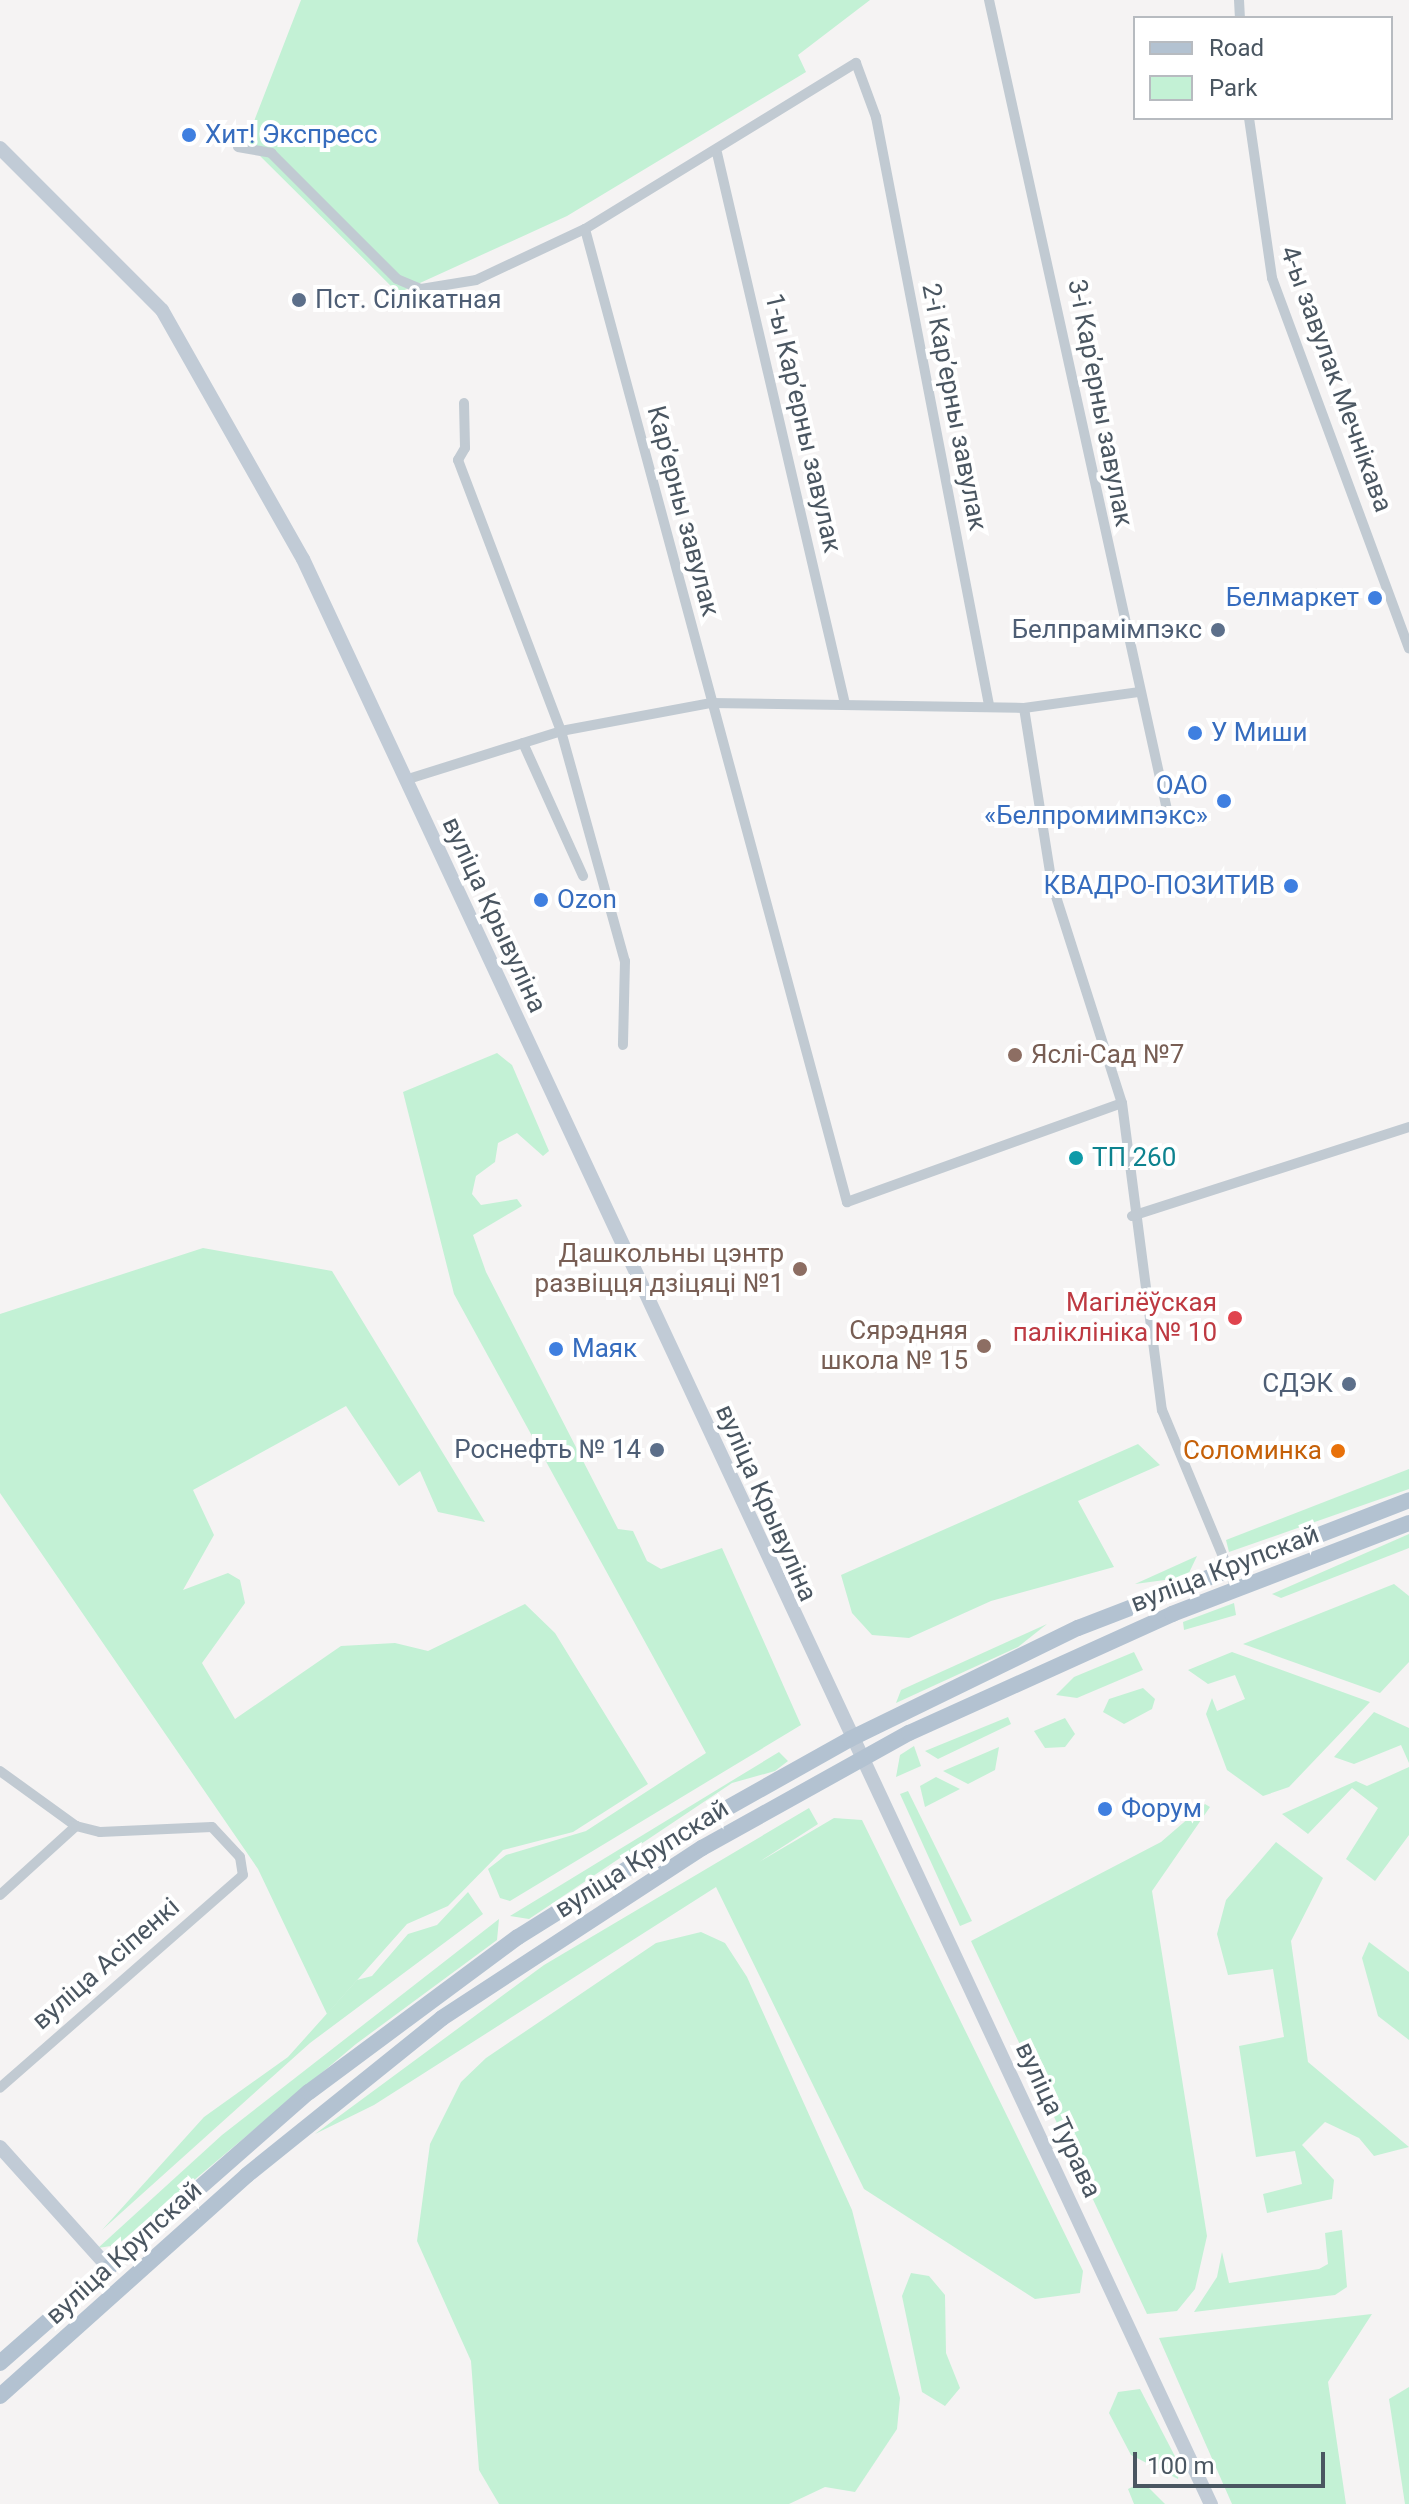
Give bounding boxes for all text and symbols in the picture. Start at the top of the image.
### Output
legend [1133,16,1393,120]
text: Road [1209,34,1264,62]
text: Park [1209,74,1257,102]
place label: Хит! Экспресс [205,119,378,151]
marker: Хит! Экспресс [180,126,198,144]
street label: 4-ы завулак Мечнікава [1273,242,1399,516]
street label: 3-і Карʼерны завулак [1061,277,1139,529]
street label: 2-і Карʼерны завулак [915,281,993,533]
place label: Пст. Сілікатная [315,284,501,316]
street label: 1-ы Карʼерны завулак [758,290,848,556]
marker: Пст. Сілікатная [290,291,308,309]
street label: Карʼерны завулак [640,402,726,620]
place label: Белмаркет [1226,582,1359,614]
marker: Белмаркет [1366,589,1384,607]
place label: Белпрамімпэкс [1012,614,1202,646]
marker: Белпрамімпэкс [1209,621,1227,639]
place label: У Миши [1211,717,1308,749]
marker: У Миши [1186,724,1204,742]
place label: ОАО «Белпромимпэкс» [984,770,1208,832]
marker: ОАО «Белпромимпэкс» [1215,792,1233,810]
street label: вуліца Крывуліна [435,812,553,1018]
place label: КВАДРО-ПОЗИТИВ [1044,870,1275,902]
marker: КВАДРО-ПОЗИТИВ [1282,877,1300,895]
place label: Ozon [557,884,617,916]
marker: Ozon [532,891,550,909]
place label: Яслі-Сад №7 [1031,1039,1184,1071]
marker: Яслі-Сад №7 [1006,1046,1024,1064]
place label: ТП 260 [1092,1142,1176,1174]
marker: ТП 260 [1067,1149,1085,1167]
place label: Дашкольны цэнтр развіцця дзіцяці №1 [535,1238,784,1300]
marker: Дашкольны цэнтр развіцця дзіцяці №1 [791,1260,809,1278]
place label: Магілёўская паліклініка № 10 [1013,1287,1217,1348]
marker: Магілёўская паліклініка № 10 [1224,1307,1246,1329]
place label: Сярэдняя школа № 15 [821,1315,968,1376]
place label: Маяк [572,1333,637,1365]
marker: Сярэдняя школа № 15 [975,1337,993,1355]
marker: Маяк [547,1340,565,1358]
place label: СДЭК [1262,1368,1333,1400]
marker: СДЭК [1340,1375,1358,1393]
street label: вуліца Крывуліна [709,1400,823,1606]
place label: Роснефть № 14 [454,1434,641,1466]
place label: Соломинка [1183,1435,1322,1467]
marker: Роснефть № 14 [648,1441,666,1459]
marker: Соломинка [1329,1442,1347,1460]
street label: вуліца Крупскай [1127,1519,1323,1619]
street label: вуліца Крупскай [549,1793,735,1925]
place label: Форум [1121,1793,1202,1825]
marker: Форум [1096,1800,1114,1818]
street label: вуліца Асіпенкі [26,1892,186,2036]
street label: вуліца Турава [1008,2037,1108,2203]
street label: вуліца Крупскай [40,2175,208,2331]
scale bar [1137,2436,1329,2486]
text: 100 m [1147,2452,1214,2480]

